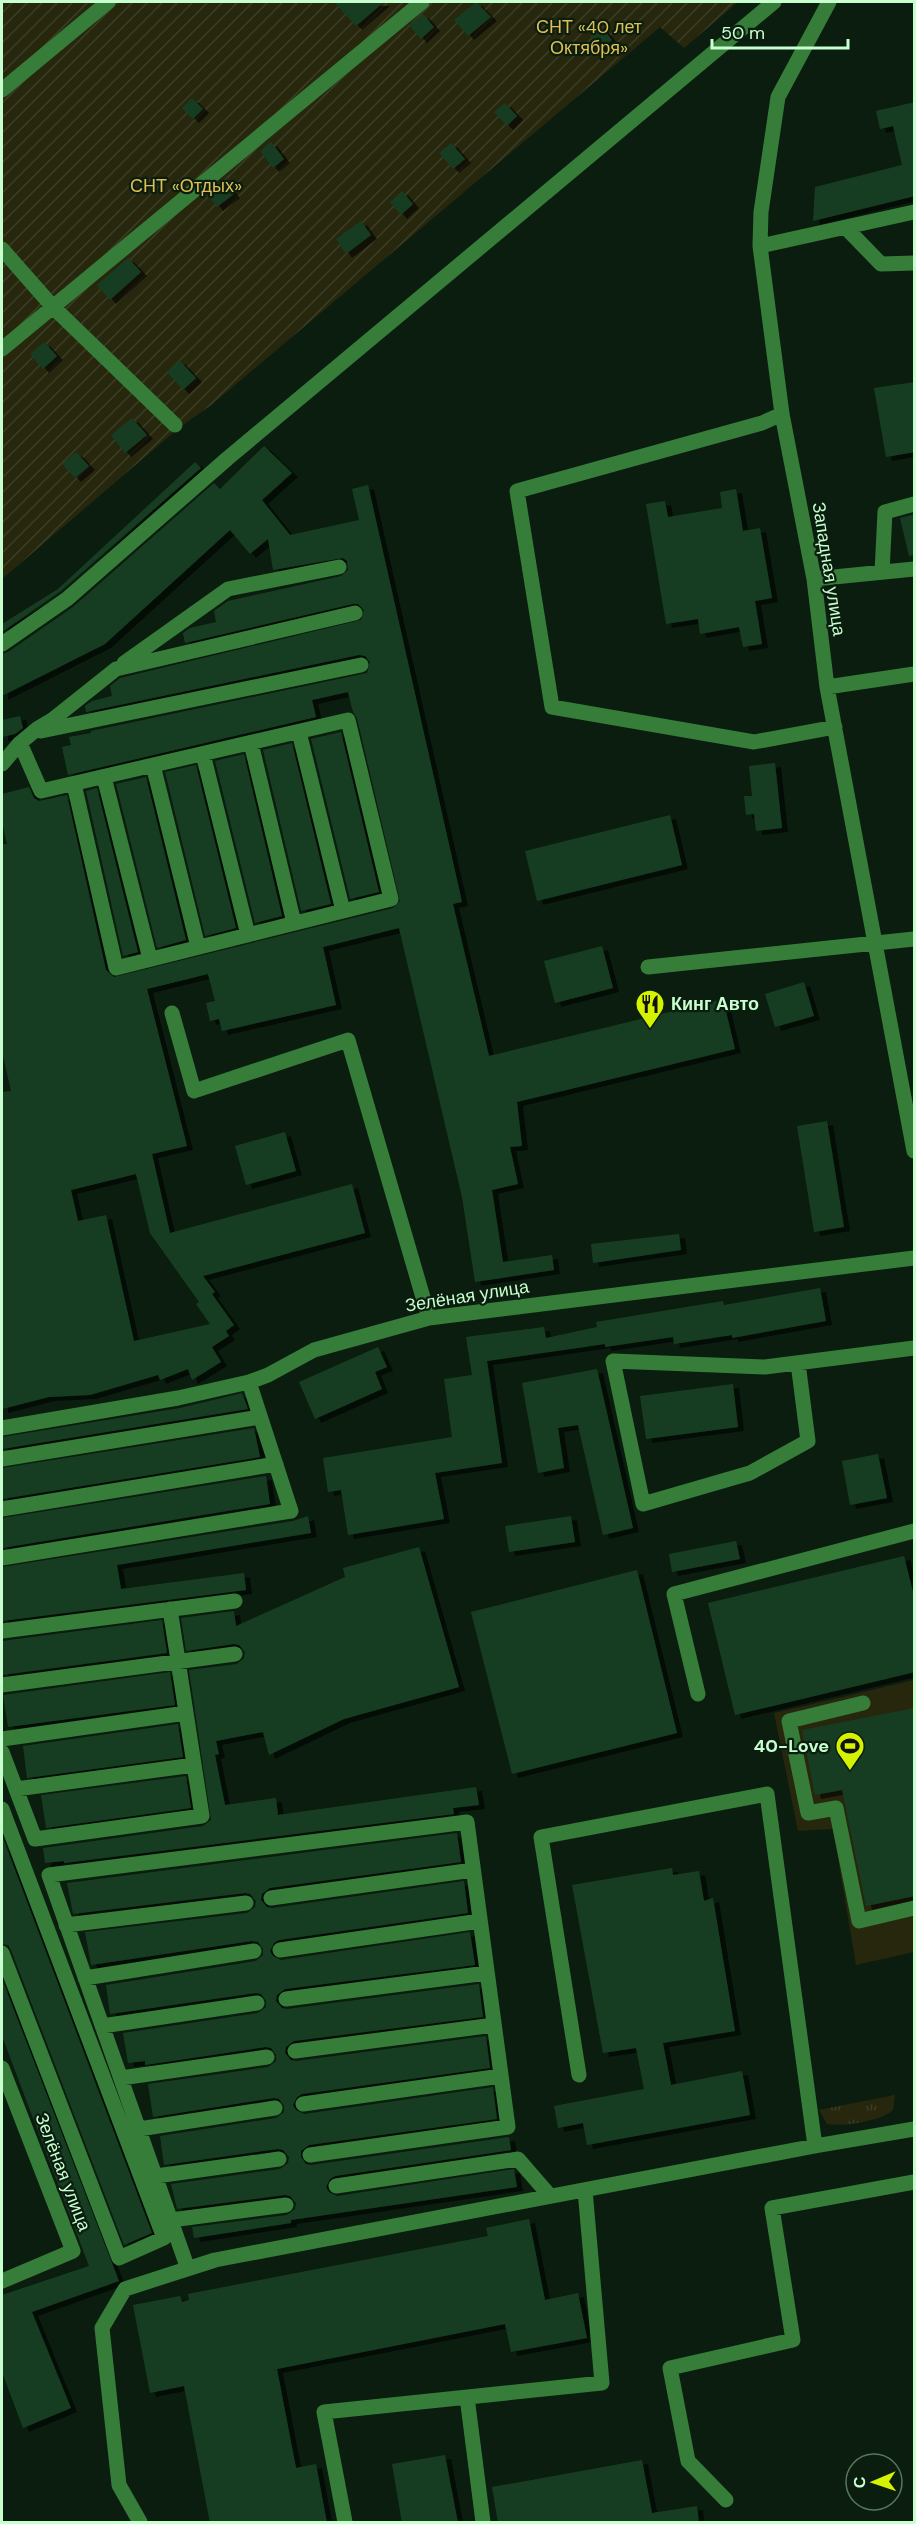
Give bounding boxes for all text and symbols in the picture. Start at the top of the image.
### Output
scale bar [712,12,848,50]
park label: СНТ «40 лет Октября» [536,15,642,60]
text: 50 m [721,21,765,45]
park label: СНТ «Отдых» [130,174,242,198]
street label: Западная улица [807,500,852,639]
restaurant icon: Кинг Авто [634,988,666,1030]
place label: Кинг Авто [671,992,759,1016]
street label: Зелёная улица [404,1274,531,1318]
sports icon: 40-Love [834,1730,866,1772]
place label: 40-Love [753,1734,829,1758]
street label: Зелёная улица [29,2109,97,2235]
north arrow [844,2452,904,2512]
text: С [849,2476,870,2489]

